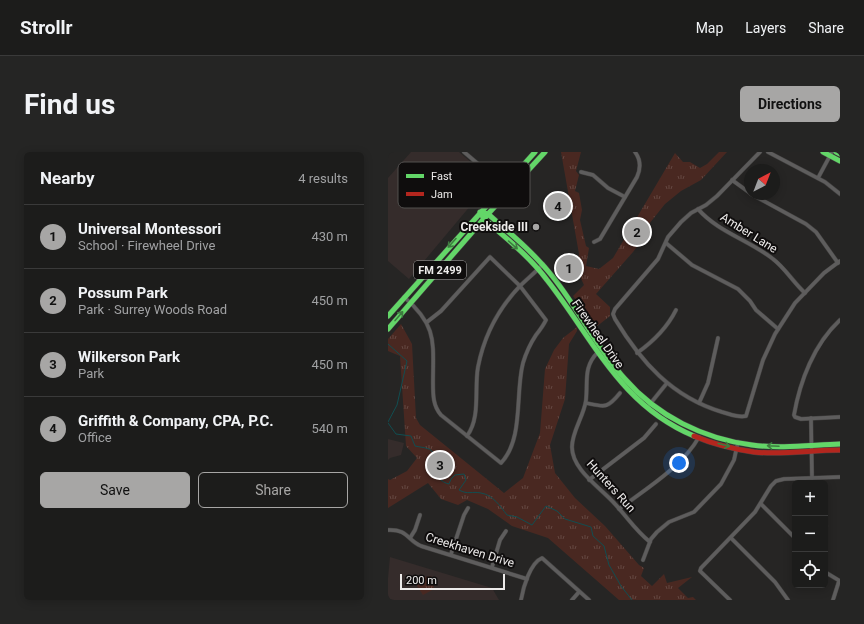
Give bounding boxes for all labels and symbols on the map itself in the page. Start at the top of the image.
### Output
legend [398,162,530,208]
north arrow [744,164,780,200]
text: Fast [431,170,453,183]
text: Jam [431,188,453,201]
pin: 4 [545,191,571,221]
street label: Amber Lane [718,210,780,256]
pin: 2 [624,217,650,247]
place label: Creekside III [460,220,528,234]
marker: Creekside III [531,222,541,232]
one-way arrow [448,238,457,248]
one-way arrow [508,240,518,249]
pin: 1 [556,253,582,283]
road number: FM 2499 [414,261,466,279]
street label: Firewheel Drive [569,297,627,371]
one-way arrow [395,310,404,321]
one-way arrow [717,442,730,450]
one-way arrow [767,442,780,450]
pin: 3 [427,450,453,480]
your location [669,453,689,473]
street label: Hunters Run [584,457,638,515]
street label: Creekhaven Drive [424,530,516,570]
scale bar [400,572,505,591]

